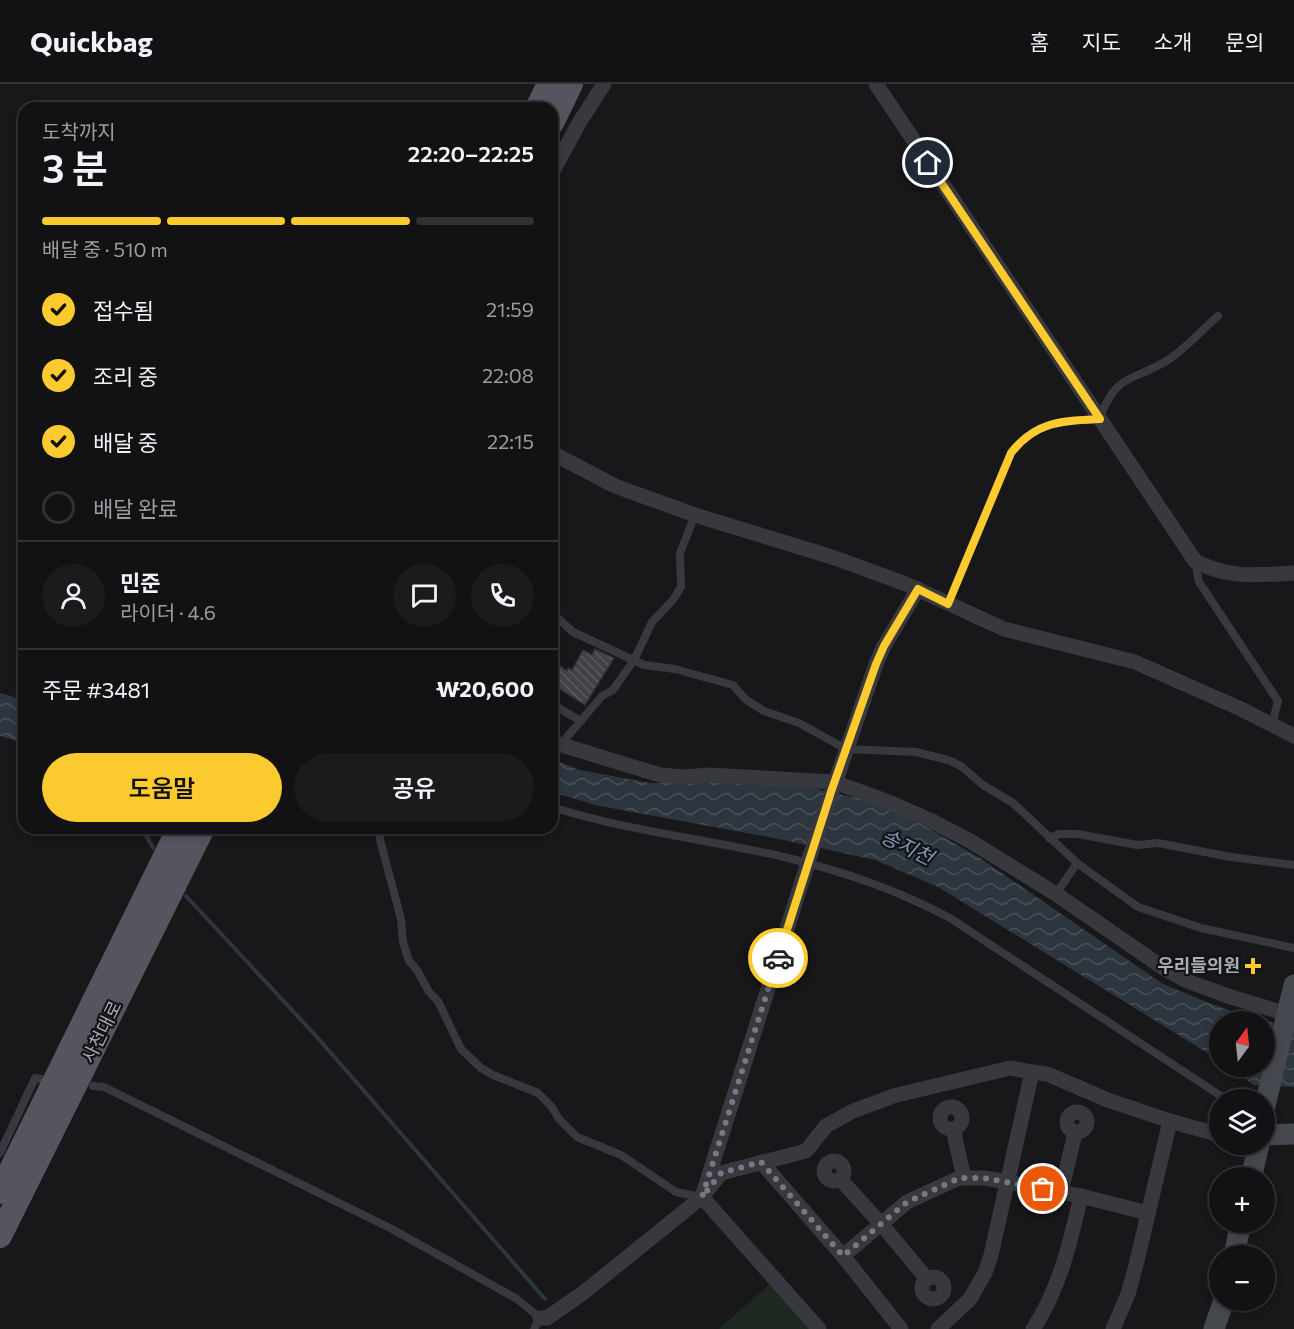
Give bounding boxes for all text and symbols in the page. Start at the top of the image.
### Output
text: Quickbag [30,24,153,58]
text: 홈 [1030,29,1049,54]
text: 지도 [1082,29,1121,54]
text: 소개 [1154,29,1192,54]
text: 문의 [1225,29,1264,54]
text: 도착까지 [42,119,116,143]
pin [902,137,953,188]
text: 22:20–22:25 [408,140,534,167]
text: 3 분 [42,143,108,191]
icon: home [911,146,944,179]
text: 배달 중 · 510 m [42,237,168,261]
icon: check [42,293,75,326]
text: 접수됨 [93,297,154,324]
text: 21:59 [486,297,534,321]
icon: check [42,359,75,392]
text: 조리 중 [93,363,158,390]
text: 22:08 [482,363,534,387]
icon: check [42,425,75,458]
text: 배달 중 [93,429,158,456]
text: 22:15 [487,429,534,453]
text: 배달 완료 [93,495,178,522]
button: person [42,564,105,627]
button: chat [393,564,456,627]
button: phone [471,564,534,627]
text: 민준 [120,569,160,596]
text: 라이더 · 4.6 [120,600,216,624]
text: ₩20,600 [436,675,534,702]
text: 주문 #3481 [42,676,150,703]
button: 도움말 [42,753,282,822]
button: 공유 [294,753,534,822]
water label: 송지천 [877,823,940,870]
courier [748,928,808,988]
icon: car [762,942,795,975]
place label: 우리들의원 [1157,954,1240,976]
marker: 우리들의원 [1244,957,1262,975]
street label: 사천대로 [77,997,126,1066]
north arrow [1209,1011,1275,1077]
map controls [1209,1011,1275,1311]
button: layers [1209,1089,1275,1155]
pin [1017,1163,1068,1214]
button: + [1209,1167,1275,1233]
icon: bag [1026,1172,1059,1205]
button: − [1209,1245,1275,1311]

